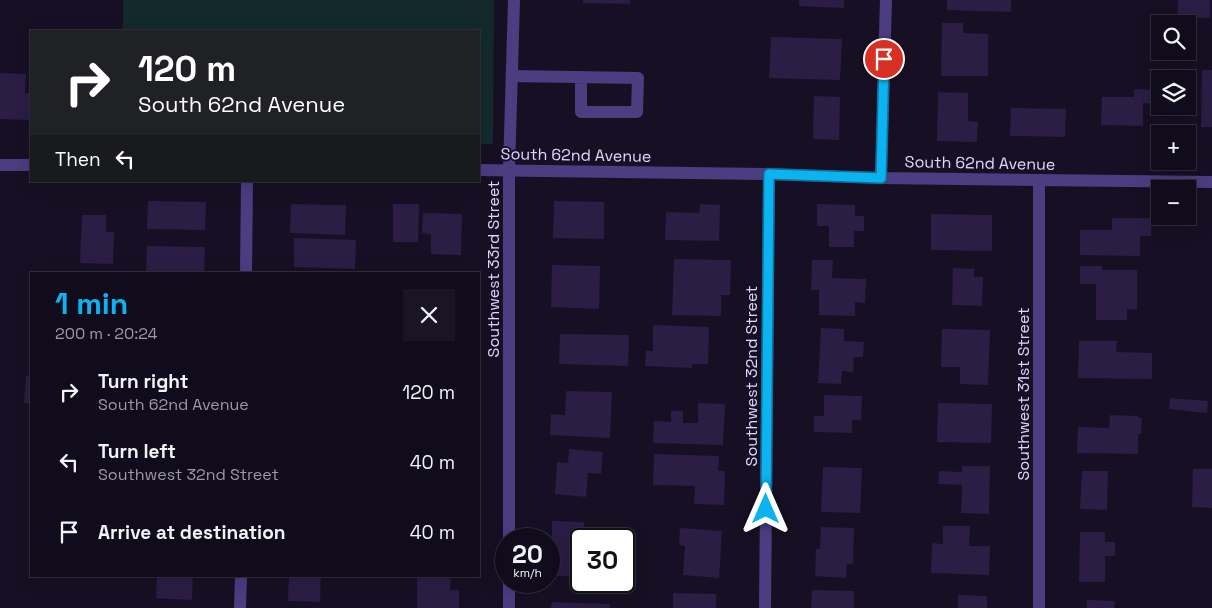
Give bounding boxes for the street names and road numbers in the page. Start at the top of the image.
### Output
street label: South 62nd Avenue [500,143,652,167]
street label: South 62nd Avenue [904,151,1056,175]
street label: Southwest 33rd Street [483,181,504,357]
street label: Southwest 32nd Street [741,286,762,466]
street label: Southwest 31st Street [1013,307,1034,481]

